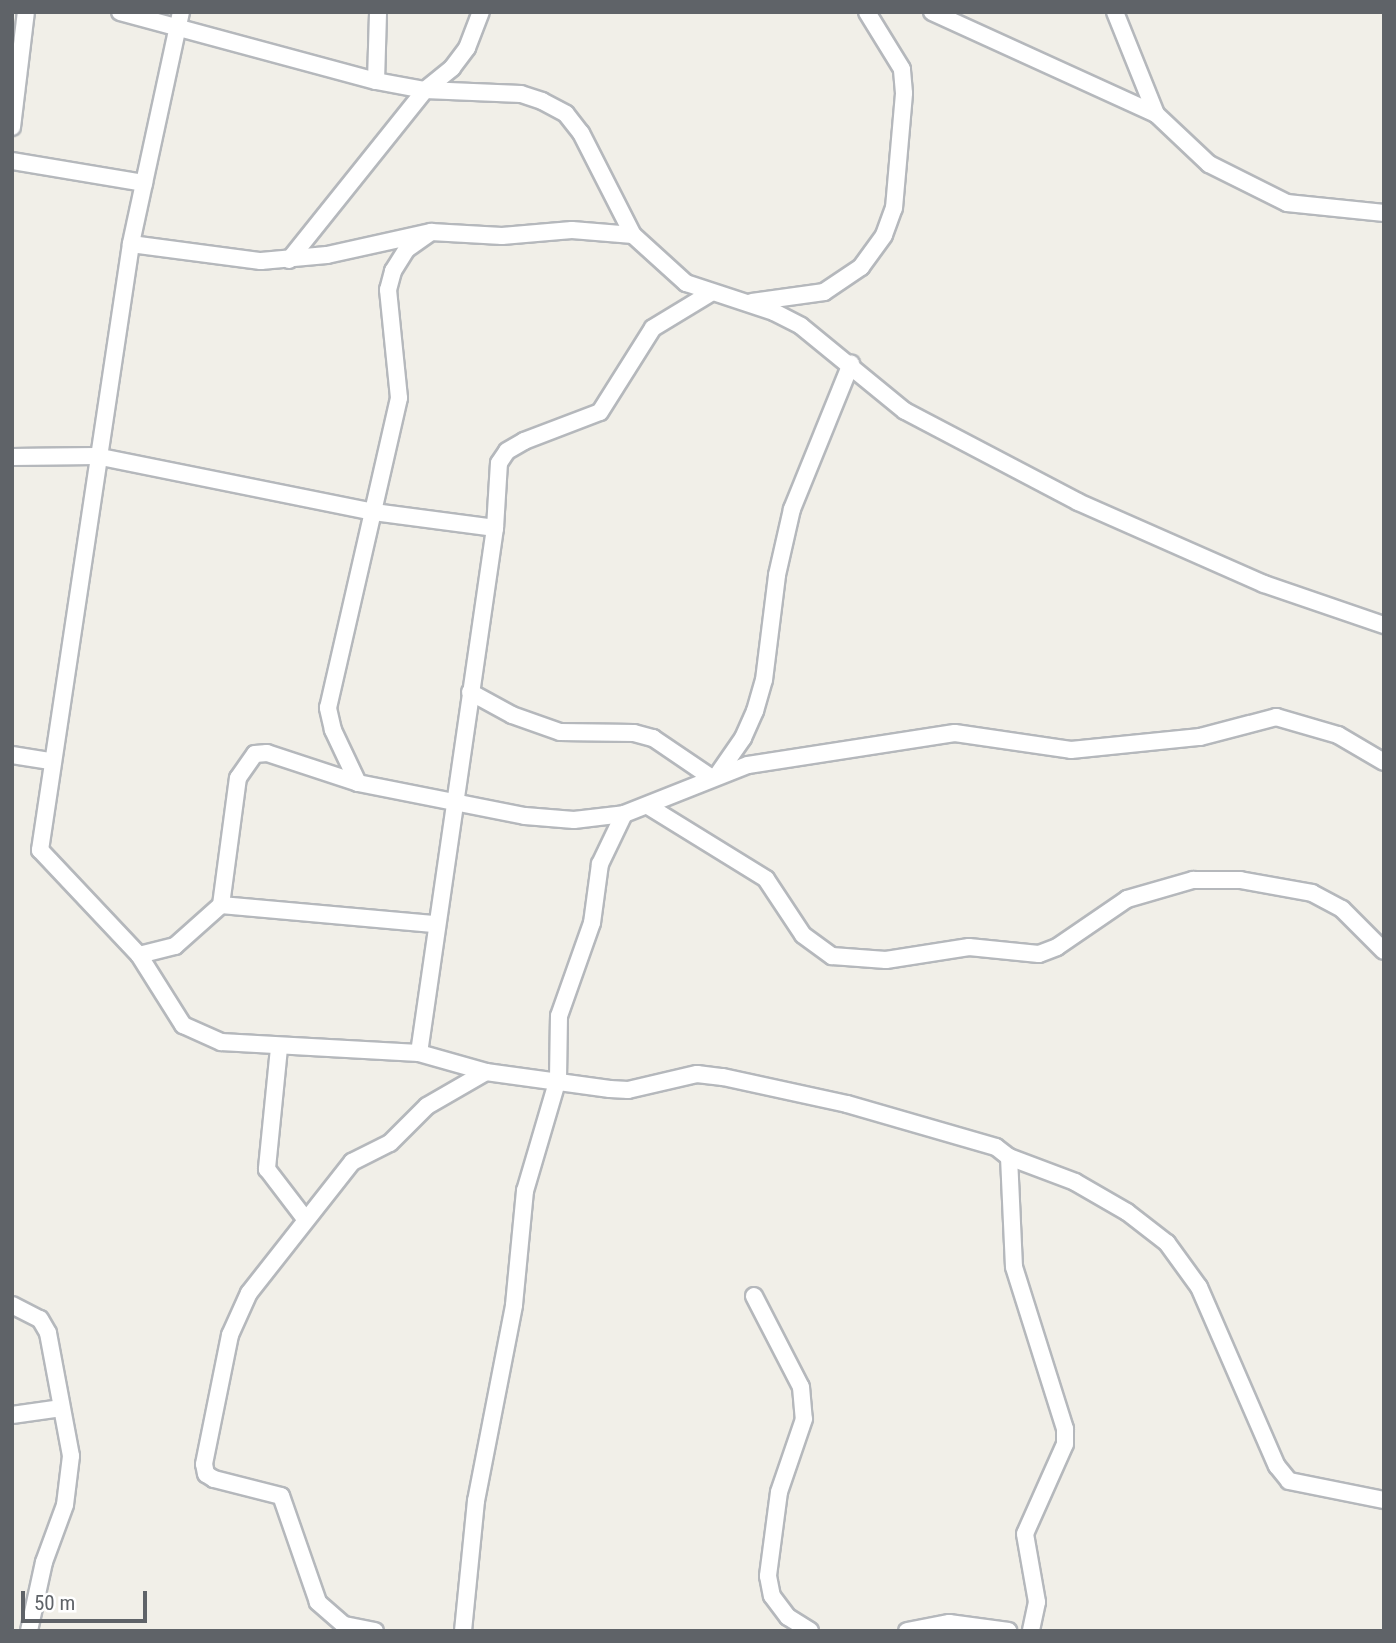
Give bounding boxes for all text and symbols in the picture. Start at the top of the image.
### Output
scale bar [24,1576,150,1620]
text: 50 m [34,1591,75,1615]

